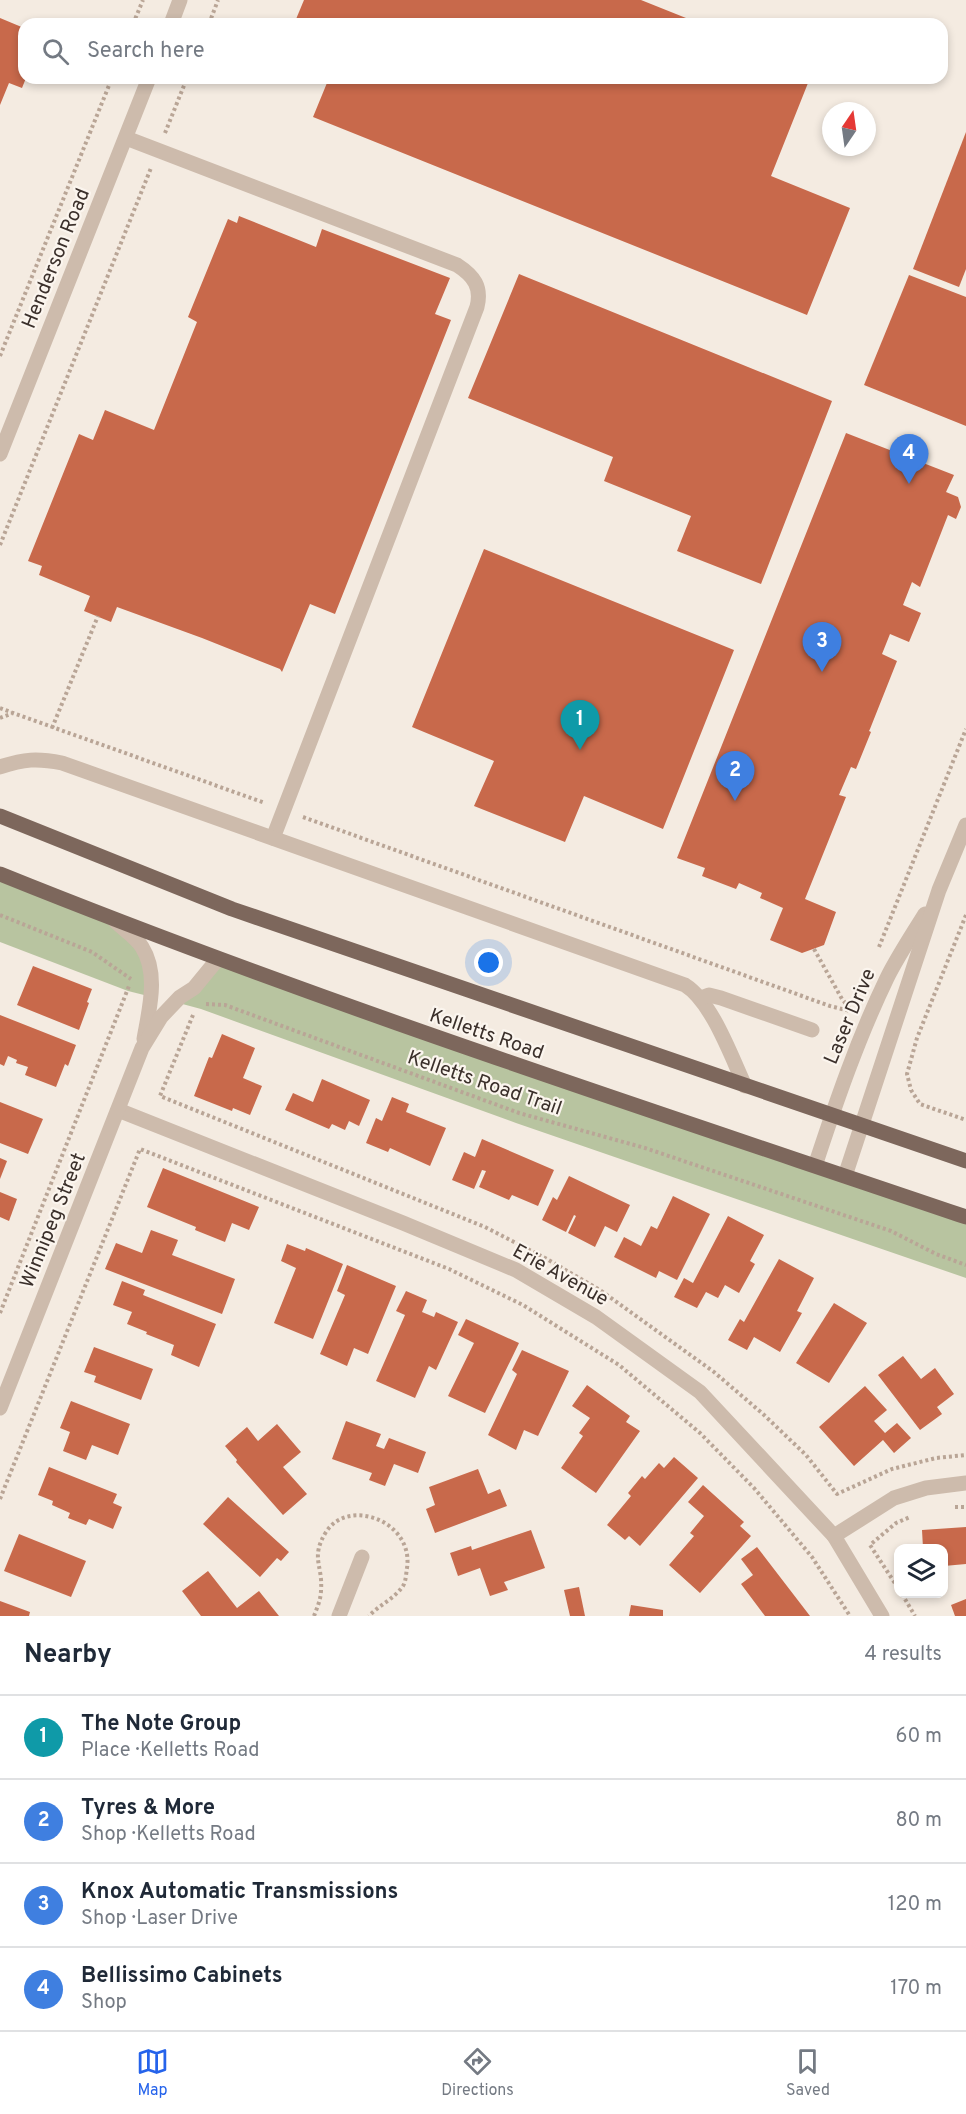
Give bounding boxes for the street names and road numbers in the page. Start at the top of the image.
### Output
street label: Henderson Road [17,185,97,333]
street label: Laser Drive [819,965,883,1069]
street label: Kelletts Road [426,1003,547,1067]
street label: Kelletts Road Trail [404,1045,565,1122]
street label: Winnipeg Street [15,1149,93,1292]
street label: Erie Avenue [507,1239,613,1313]

